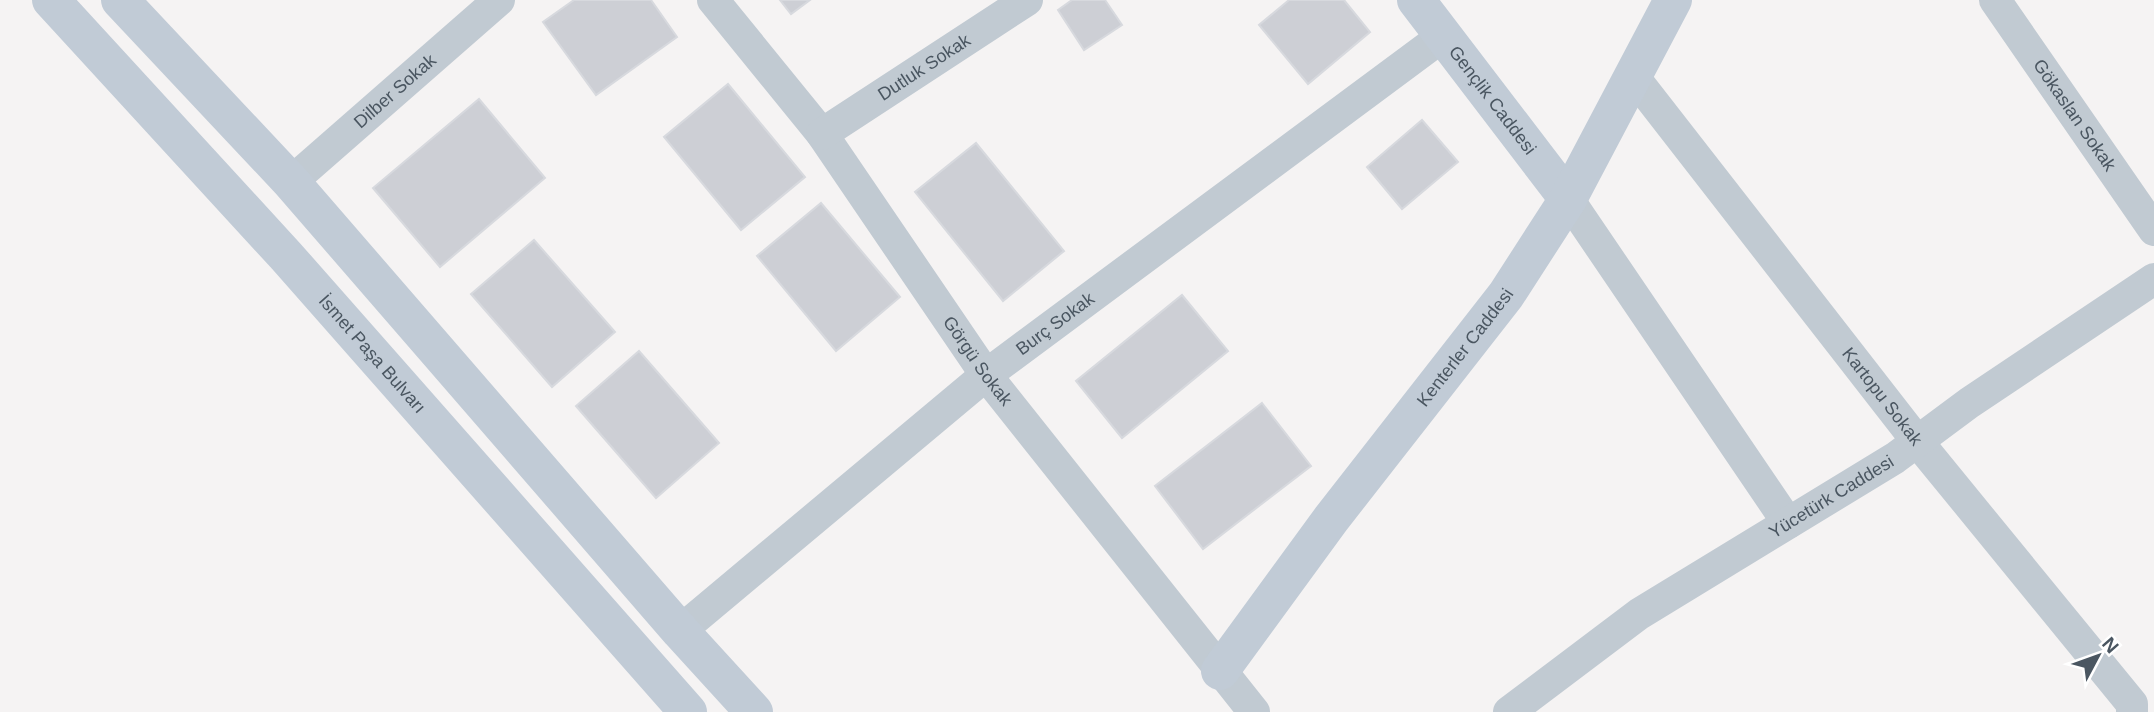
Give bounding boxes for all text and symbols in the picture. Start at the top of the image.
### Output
street label: Dutluk Sokak [874,29,975,105]
street label: Gençlik Caddesi [1445,42,1540,158]
street label: Dilber Sokak [350,49,441,132]
street label: Gökaslan Sokak [2029,56,2121,176]
street label: Kenterler Caddesi [1413,285,1517,410]
street label: Burç Sokak [1012,288,1099,359]
street label: İsmet Paşa Bulvarı [315,291,430,417]
street label: Görgü Sokak [939,312,1017,410]
street label: Kartopu Sokak [1838,344,1927,450]
street label: Yücetürk Caddesi [1765,451,1897,542]
north arrow [2063,621,2133,691]
text: N [2098,633,2123,657]

